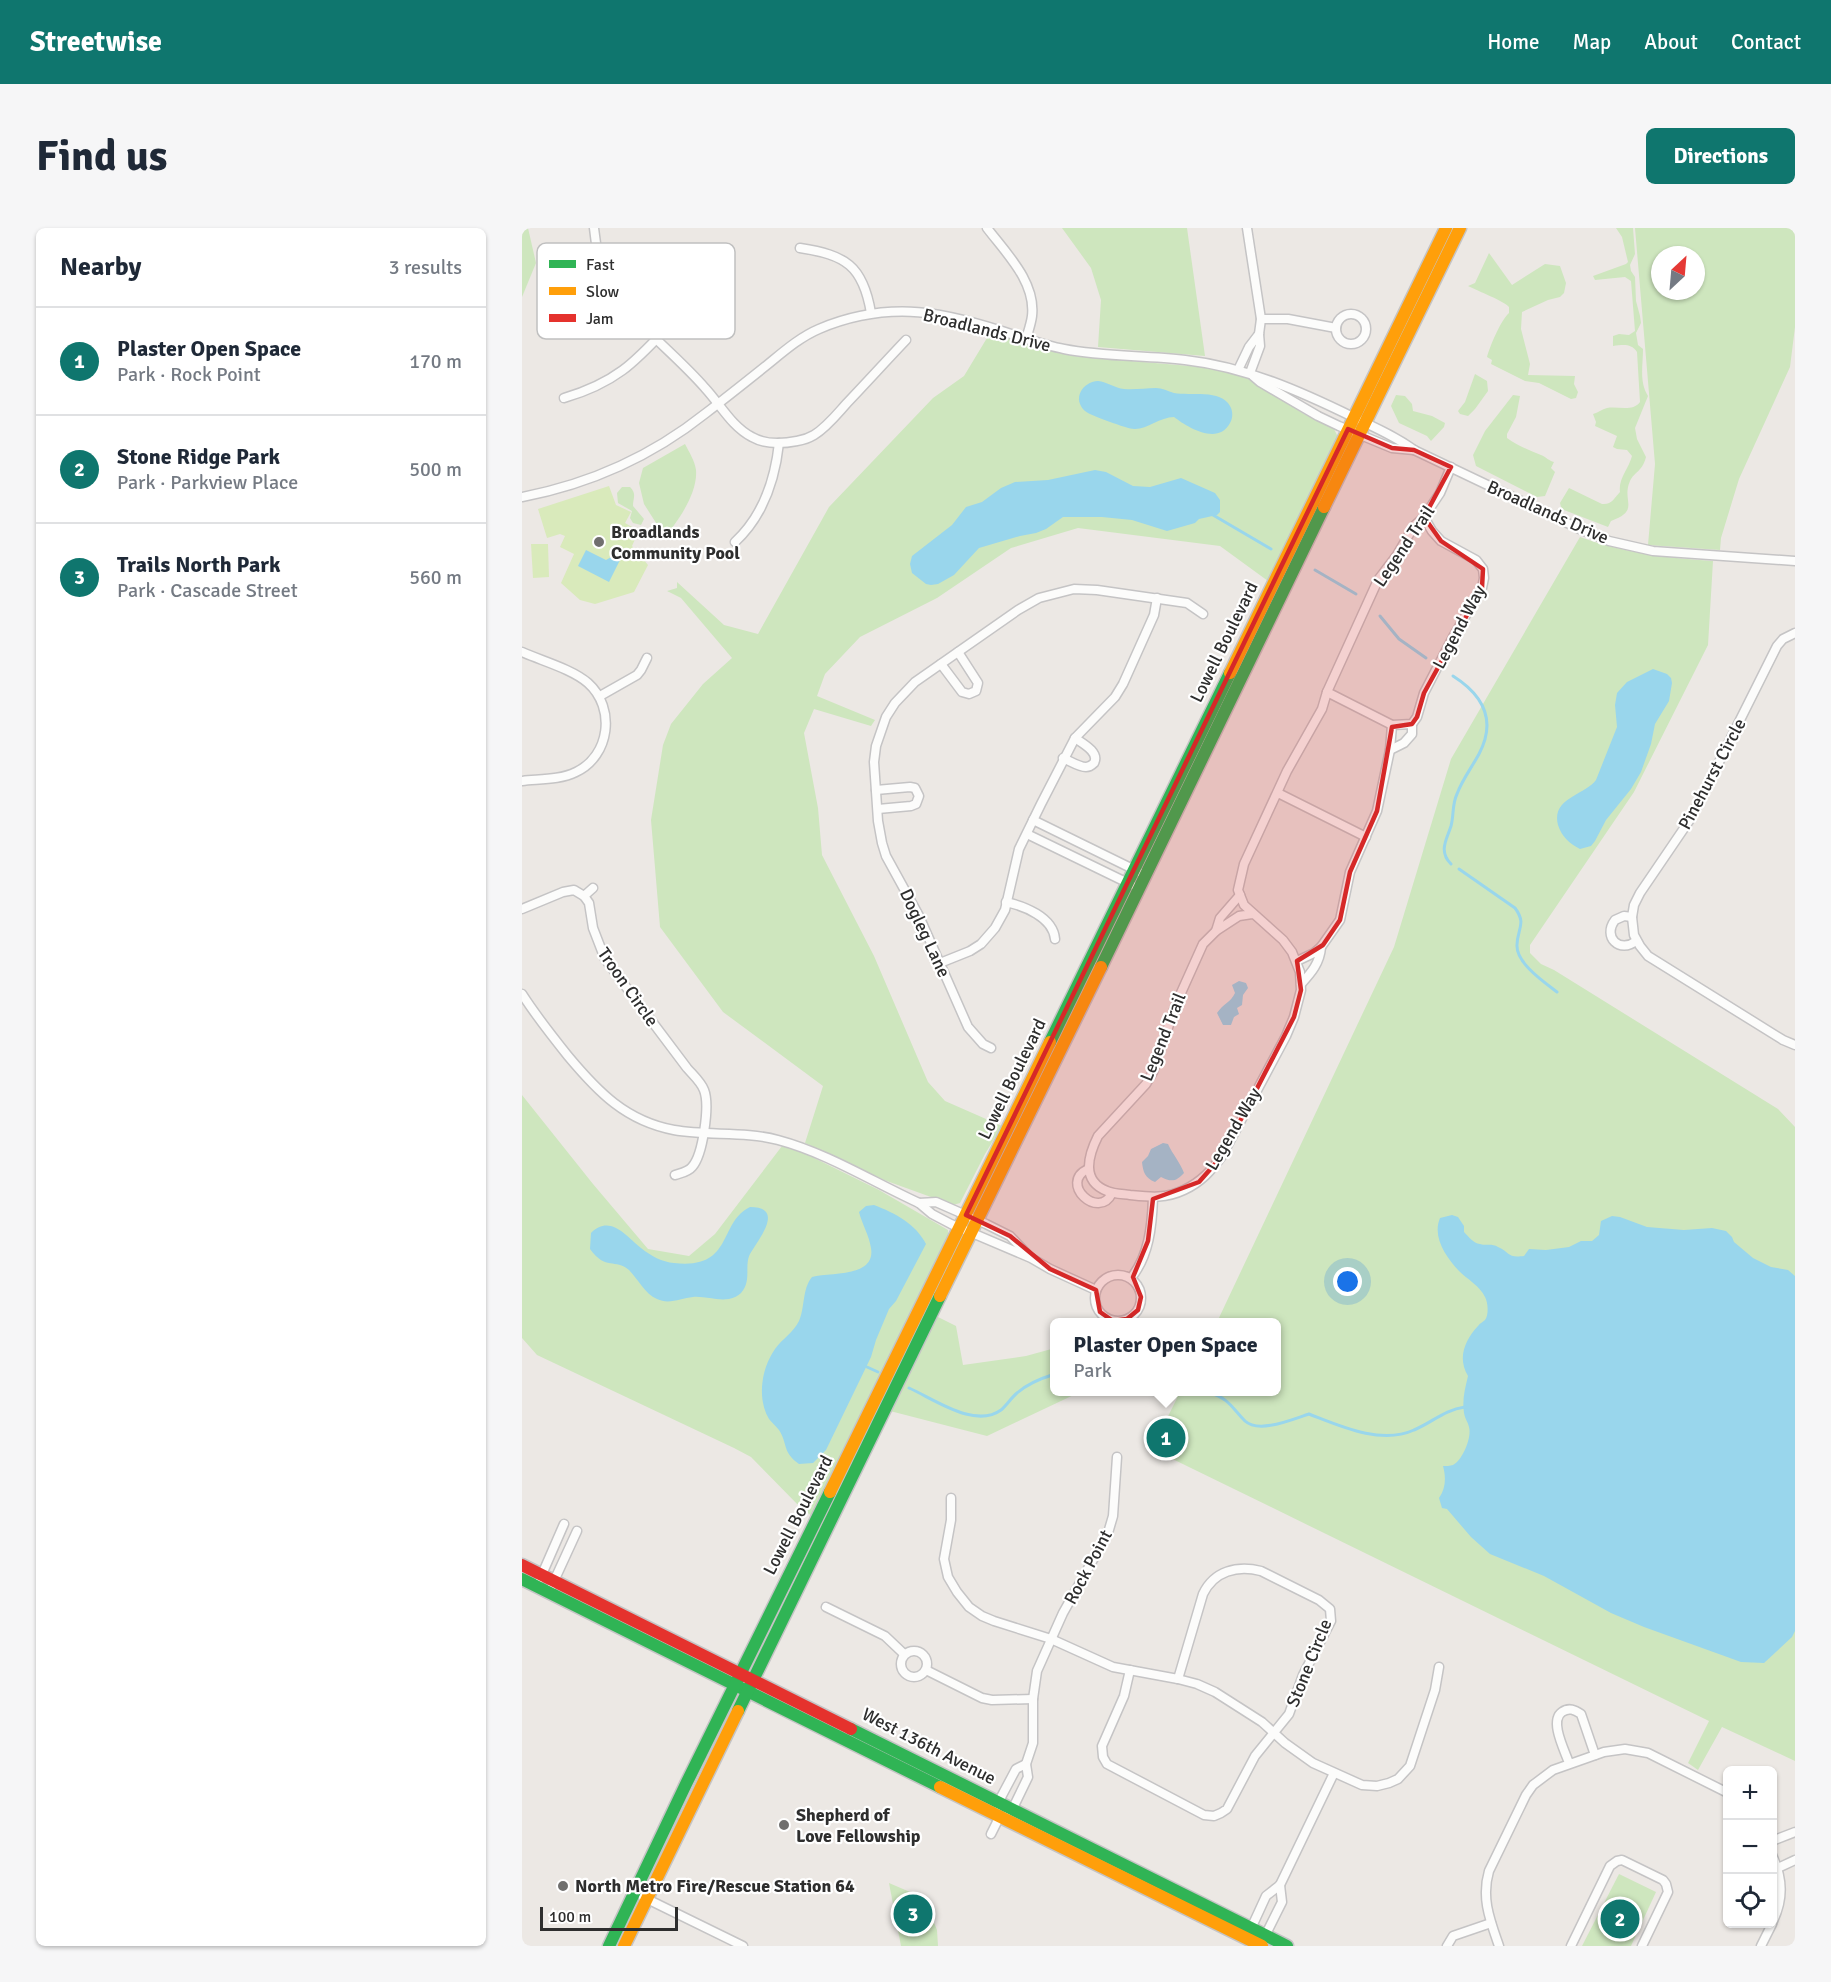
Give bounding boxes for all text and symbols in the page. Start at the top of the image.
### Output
text: Streetwise [30,25,162,59]
text: Home [1487,29,1540,55]
text: Map [1573,29,1611,55]
text: About [1644,29,1698,55]
text: Contact [1731,29,1801,55]
button: Directions [1646,128,1795,184]
text: Find us [36,131,167,182]
legend [537,243,735,339]
north arrow [1651,246,1705,300]
text: Nearby [60,251,141,283]
text: 3 results [389,255,462,280]
text: Fast [586,255,615,275]
text: Slow [586,282,620,302]
street label: Broadlands Drive [921,304,1053,356]
text: Jam [586,309,614,329]
text: Plaster Open Space [117,335,301,362]
text: 1 [74,349,85,374]
text: 170 m [409,349,462,374]
text: Park · Rock Point [117,362,261,387]
text: Stone Ridge Park [117,443,280,470]
text: 2 [74,457,85,482]
text: 500 m [409,457,462,482]
text: Park · Parkview Place [117,470,298,495]
street label: Broadlands Drive [1484,475,1612,549]
street label: Legend Trail [1369,501,1439,591]
place label: Broadlands Community Pool [611,521,740,564]
marker: Broadlands Community Pool [592,535,606,549]
text: Trails North Park [117,551,281,578]
text: 3 [74,565,85,590]
text: 560 m [409,565,462,590]
text: Park · Cascade Street [117,578,298,603]
street label: Lowell Boulevard [1185,578,1263,706]
street label: Legend Way [1428,581,1491,673]
street label: Pinehurst Circle [1673,715,1751,833]
street label: Dogleg Lane [895,885,955,981]
street label: Troon Circle [593,943,663,1031]
street label: Legend Trail [1135,989,1191,1085]
street label: Lowell Boulevard [973,1015,1051,1143]
street label: Legend Way [1201,1083,1266,1174]
your location [1333,1267,1362,1296]
popup [1050,1318,1281,1396]
text: Plaster Open Space [1073,1331,1258,1358]
text: Park [1073,1358,1112,1383]
pin: 1 [1146,1416,1186,1460]
street label: Lowell Boulevard [758,1451,838,1579]
street label: Rock Point [1059,1526,1117,1608]
street label: Stone Circle [1281,1616,1337,1710]
street label: West 136th Avenue [858,1703,1000,1789]
map controls [1723,1766,1777,1928]
button: + [1723,1766,1777,1820]
place label: Shepherd of Love Fellowship [796,1804,921,1847]
marker: Shepherd of Love Fellowship [777,1818,791,1832]
button: − [1723,1820,1777,1874]
button: locate [1723,1874,1777,1928]
place label: North Metro Fire/Rescue Station 64 [575,1875,855,1897]
marker: North Metro Fire/Rescue Station 64 [556,1879,570,1893]
pin: 3 [894,1892,932,1936]
pin: 2 [1600,1896,1640,1942]
scale bar [540,1904,678,1932]
text: 100 m [549,1907,591,1927]

